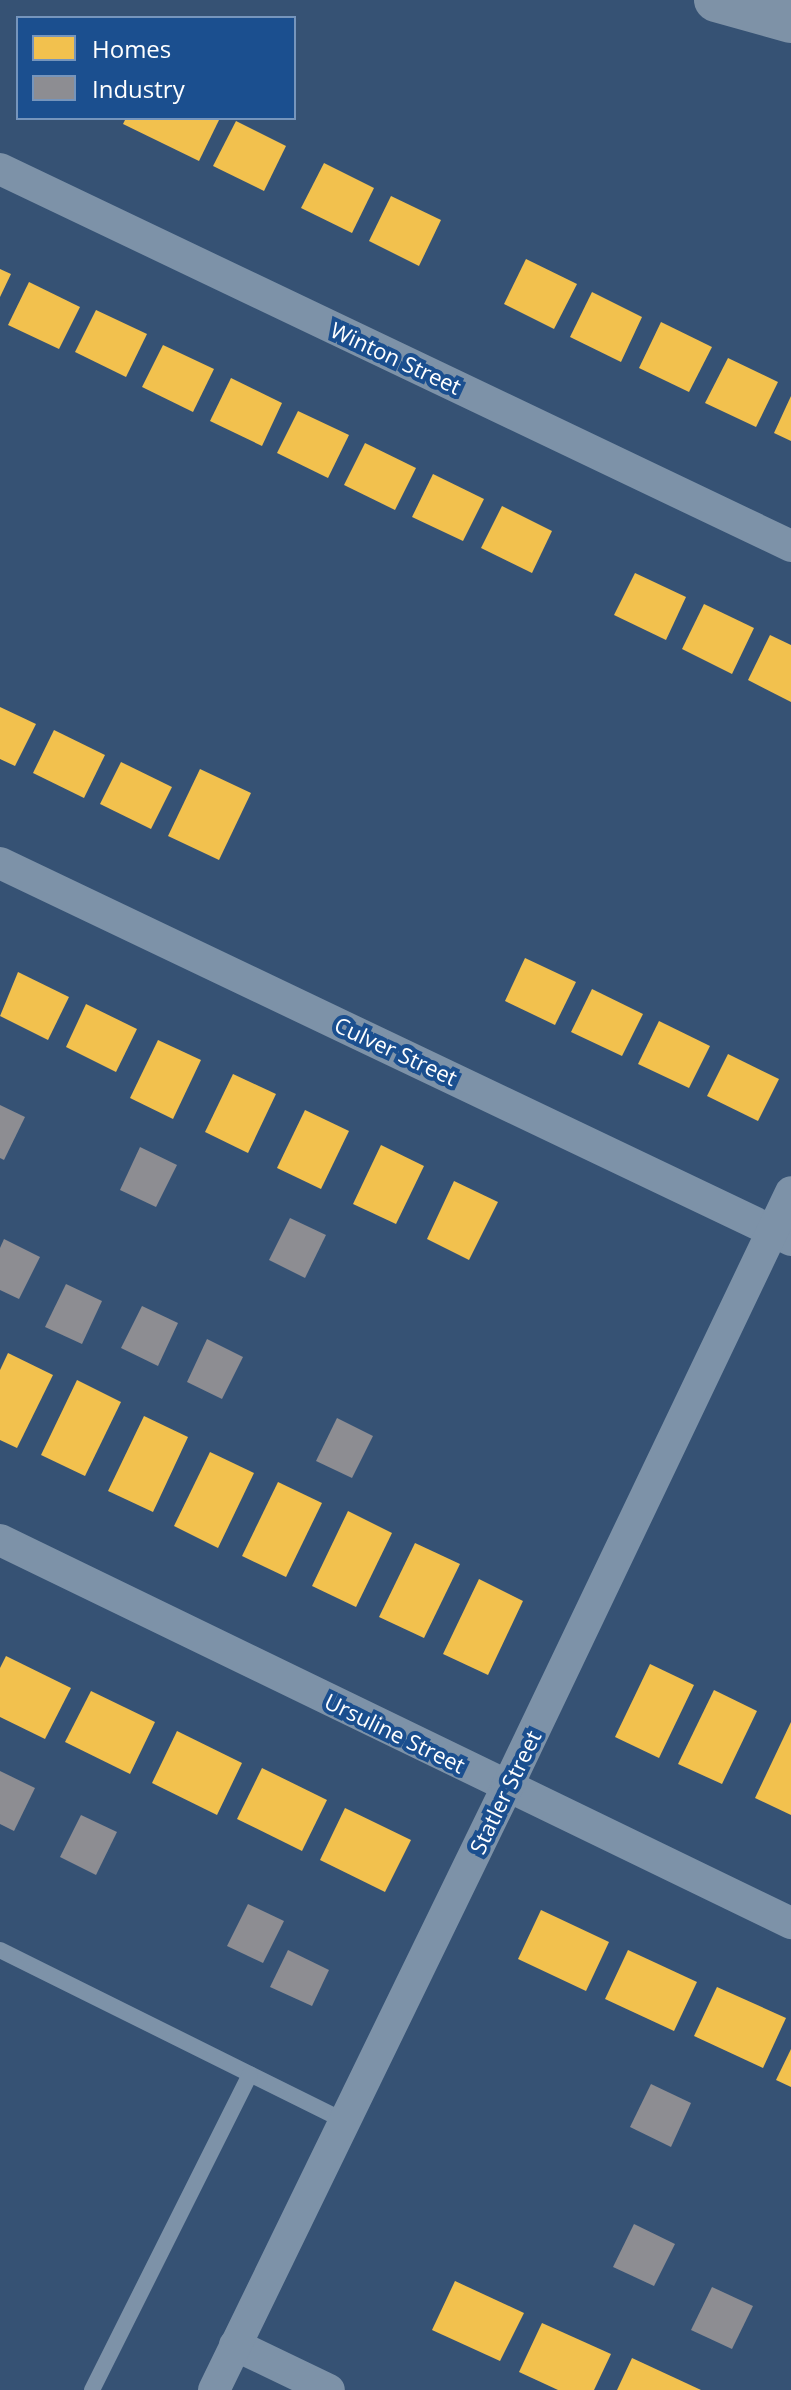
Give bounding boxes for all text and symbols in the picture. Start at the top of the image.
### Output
legend [16,16,296,120]
text: Homes [92,32,171,65]
text: Industry [92,72,185,105]
street label: Winton Street [326,316,466,400]
street label: Culver Street [330,1011,462,1091]
street label: Ursuline Street [320,1688,470,1778]
street label: Statler Street [464,1726,546,1858]

